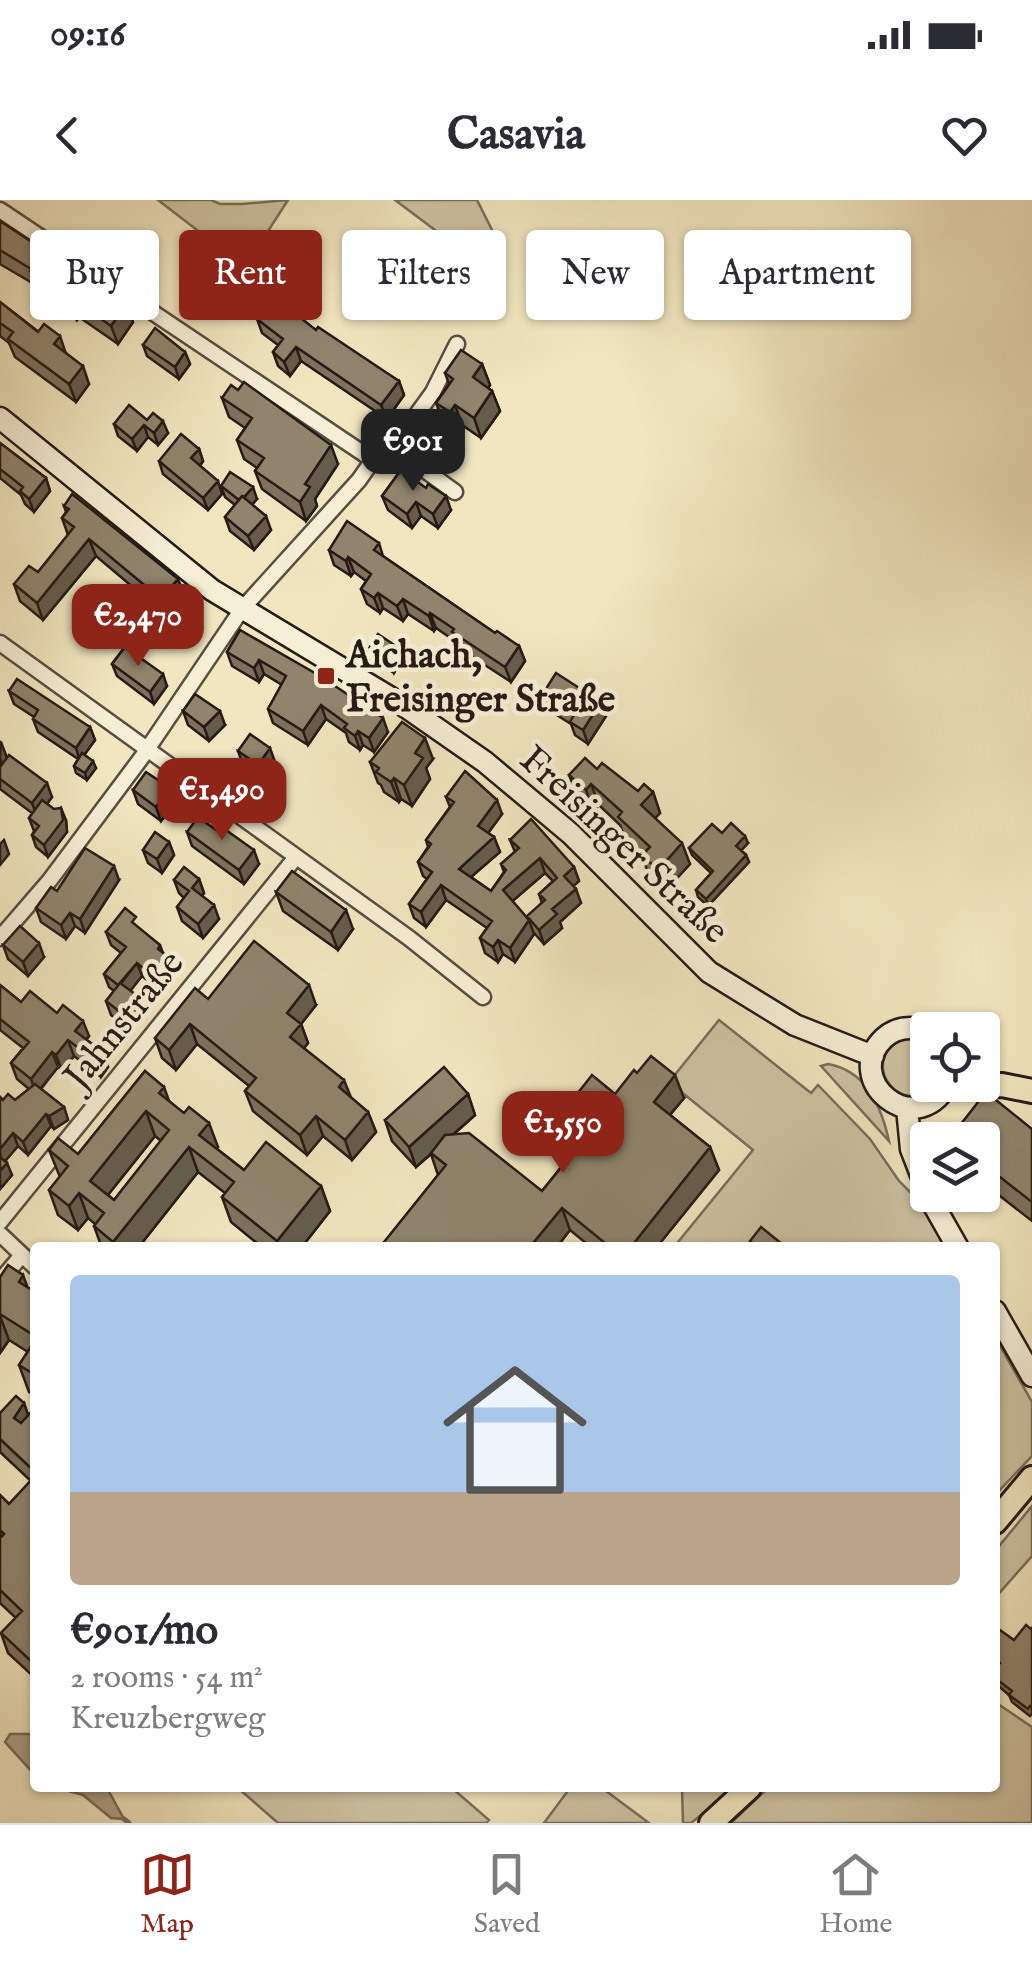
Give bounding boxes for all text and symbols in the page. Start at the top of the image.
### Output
text: 09:16 [50,11,125,59]
text: Casavia [447,107,585,164]
icon: back [40,108,95,163]
icon: heart [937,108,992,163]
chip: Buy [30,230,159,320]
chip: Rent [179,230,322,320]
chip: Filters [342,230,506,320]
chip: New [526,230,664,320]
chip: Apartment [684,230,911,320]
pin: €901 [354,409,472,494]
text: €901 [383,421,443,462]
pin: €2,470 [57,584,219,669]
text: €2,470 [94,596,182,637]
place label: Aichach, Freisinger Straße [344,633,616,725]
marker: Aichach, Freisinger Straße [315,665,337,687]
street label: Freisinger Straße [508,737,738,956]
pin: €1,490 [141,758,303,843]
text: €1,490 [179,770,265,811]
street label: Jahnstraße [52,942,196,1103]
map controls [910,1012,1000,1212]
button: locate [910,1012,1000,1102]
pin: €1,550 [482,1091,644,1176]
text: €1,550 [524,1103,602,1144]
button: layers [910,1122,1000,1212]
icon: home [425,1340,605,1520]
text: €901/mo [70,1605,218,1658]
text: 2 rooms · 54 m² [70,1658,263,1699]
text: Kreuzbergweg [70,1699,265,1740]
tab: Map [140,1847,195,1942]
tab: Saved [474,1847,540,1942]
tab: Home [819,1847,892,1942]

